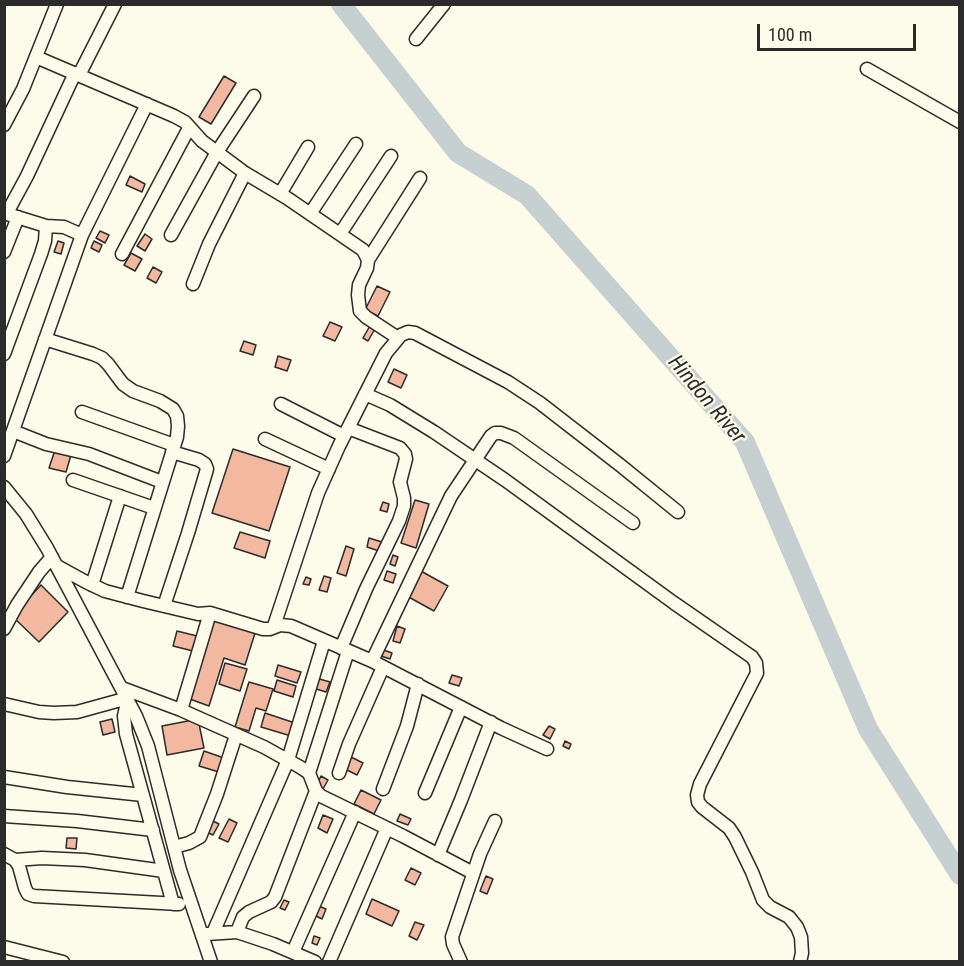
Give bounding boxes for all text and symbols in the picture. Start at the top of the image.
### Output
scale bar [760,12,919,50]
text: 100 m [768,24,812,45]
water label: Hindon River [662,351,750,449]

